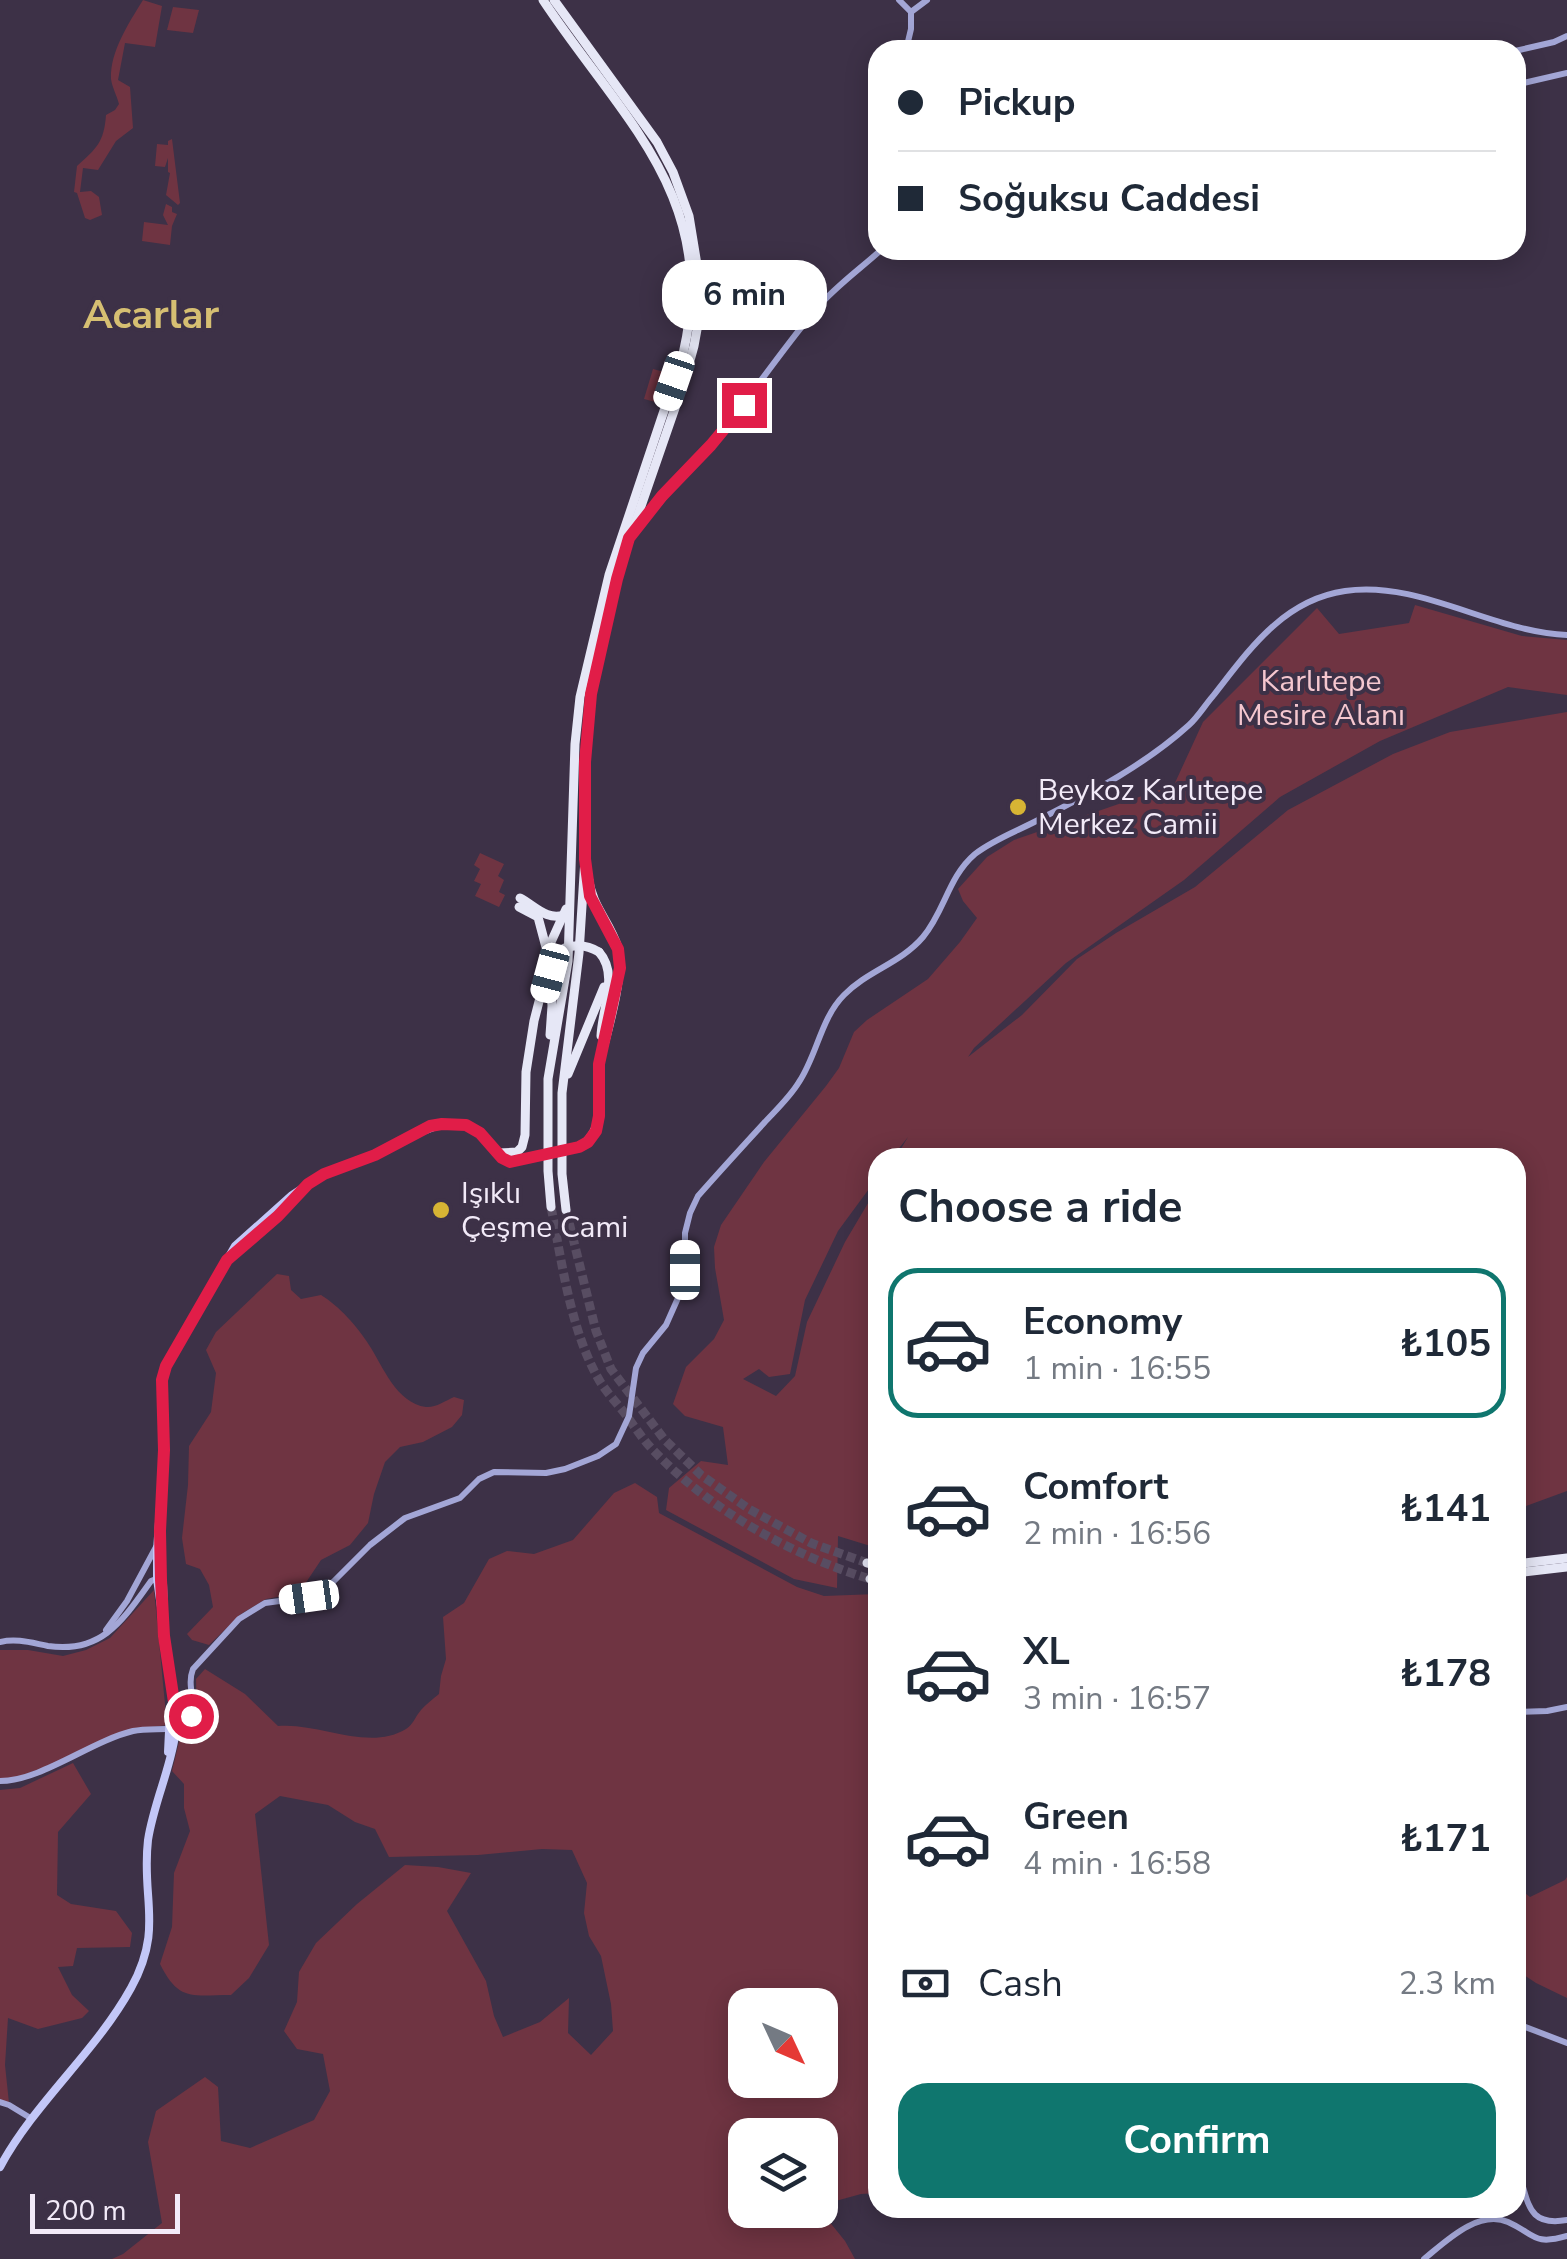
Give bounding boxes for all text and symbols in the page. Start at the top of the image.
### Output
text: Pickup [958,77,1076,128]
text: Soğuksu Caddesi [958,173,1260,224]
callout: 6 min [662,260,826,330]
text: 6 min [703,273,786,316]
district label: Acarlar [83,288,219,342]
car [650,348,698,414]
route end [722,383,767,428]
park label: Karlıtepe Mesire Alanı [1237,661,1405,736]
place label: Beykoz Karlıtepe Merkez Camii [1038,770,1263,845]
marker: Beykoz Karlıtepe Merkez Camii [1007,796,1029,818]
car [528,940,572,1006]
place label: Işıklı Çeşme Cami [461,1173,628,1248]
text: Choose a ride [898,1177,1183,1238]
marker: Işıklı Çeşme Cami [430,1199,452,1221]
car [670,1240,700,1300]
text: Economy [1023,1296,1182,1347]
icon: car [903,1298,993,1388]
text: ₺105 [1400,1318,1491,1369]
text: 1 min · 16:55 [1023,1347,1211,1390]
text: Comfort [1023,1461,1168,1512]
icon: car [903,1463,993,1553]
text: ₺141 [1400,1483,1491,1534]
text: 2 min · 16:56 [1023,1512,1211,1555]
car [277,1578,341,1616]
text: XL [1023,1626,1070,1677]
icon: car [903,1628,993,1718]
text: ₺178 [1400,1648,1491,1699]
text: 3 min · 16:57 [1023,1677,1211,1720]
route start [169,1694,214,1739]
text: Green [1023,1791,1129,1842]
icon: car [903,1793,993,1883]
text: ₺171 [1400,1813,1491,1864]
text: 4 min · 16:58 [1023,1842,1211,1885]
icon: cash [898,1956,953,2011]
text: Cash [978,1958,1063,2009]
text: 2.3 km [1399,1962,1496,2005]
north arrow [728,1988,838,2098]
map controls [728,1988,838,2228]
button: Confirm [898,2083,1496,2198]
button: layers [728,2118,838,2228]
scale bar [30,2189,180,2234]
text: 200 m [45,2192,127,2230]

